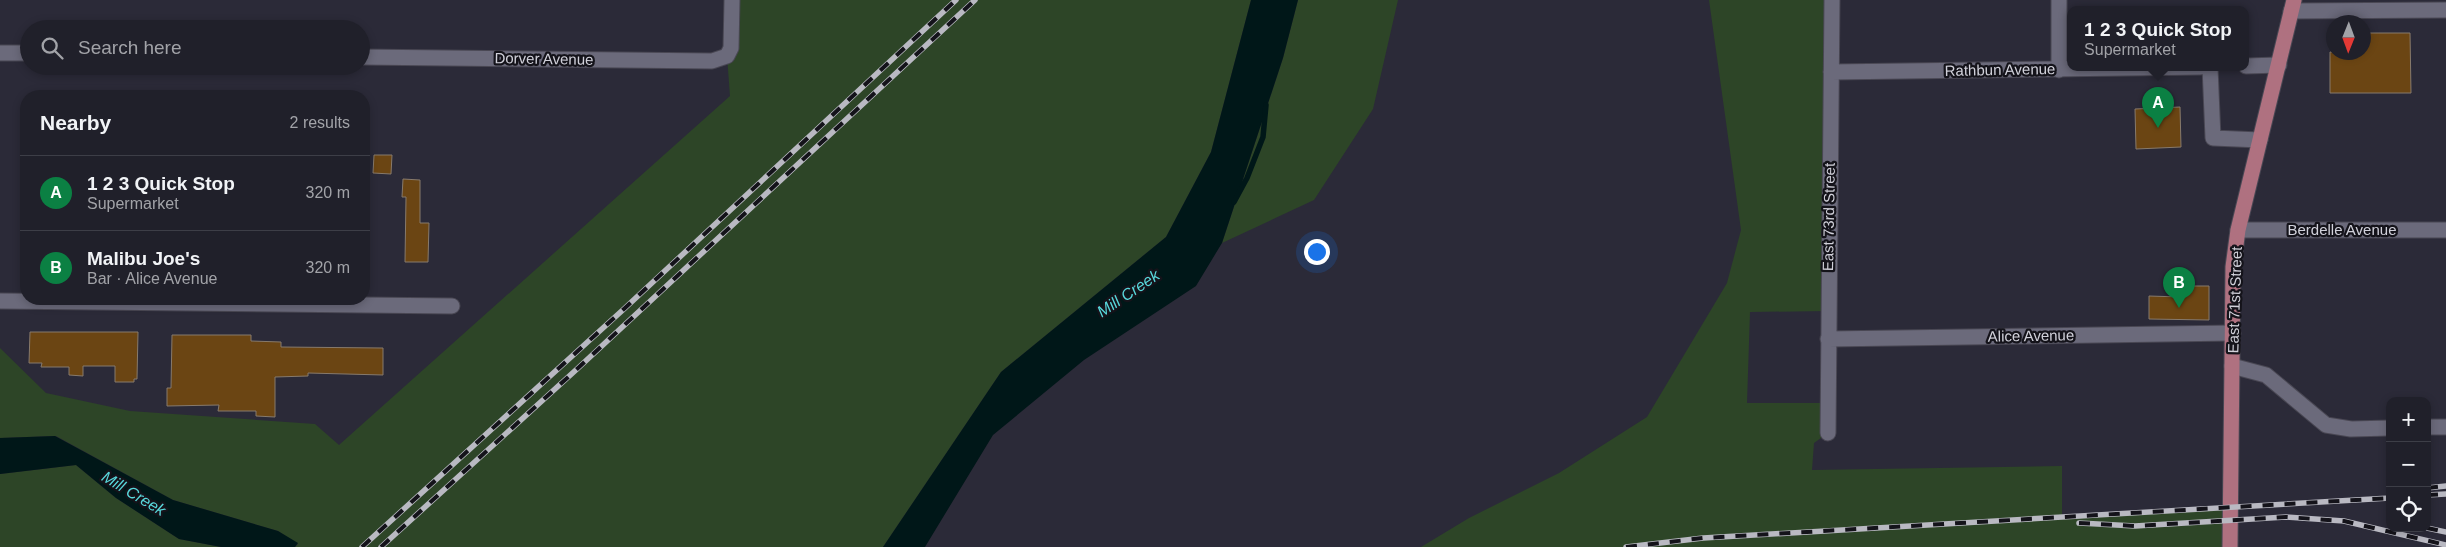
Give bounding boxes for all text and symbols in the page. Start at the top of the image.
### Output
popup [2067,6,2249,71]
north arrow [2326,15,2371,60]
text: 1 2 3 Quick Stop [2084,19,2232,40]
search box [20,20,370,75]
icon: search [38,34,66,62]
text: Search here [78,37,182,58]
text: Supermarket [2084,41,2176,58]
street label: Dorver Avenue [494,49,594,68]
street label: Rathbun Avenue [1945,60,2055,79]
pin: A [2142,87,2174,128]
text: Nearby [40,111,111,134]
text: 2 results [290,114,350,131]
street label: East 73rd Street [1819,162,1838,271]
text: 1 2 3 Quick Stop [87,173,235,194]
text: A [50,184,62,201]
text: 320 m [306,184,350,201]
text: Supermarket [87,195,179,212]
street label: Berdelle Avenue [2288,221,2396,238]
your location [1304,239,1330,265]
street label: East 71st Street [2224,246,2245,354]
text: Malibu Joe's [87,248,200,269]
text: B [50,259,62,276]
text: 320 m [306,259,350,276]
water label: Mill Creek [1094,266,1163,320]
pin: B [2163,267,2195,308]
text: Bar · Alice Avenue [87,270,217,287]
street label: Alice Avenue [1988,326,2074,345]
map controls [2386,397,2431,532]
button: + [2386,397,2431,442]
button: − [2386,442,2431,487]
water label: Mill Creek [99,468,169,520]
button: locate [2386,487,2431,532]

